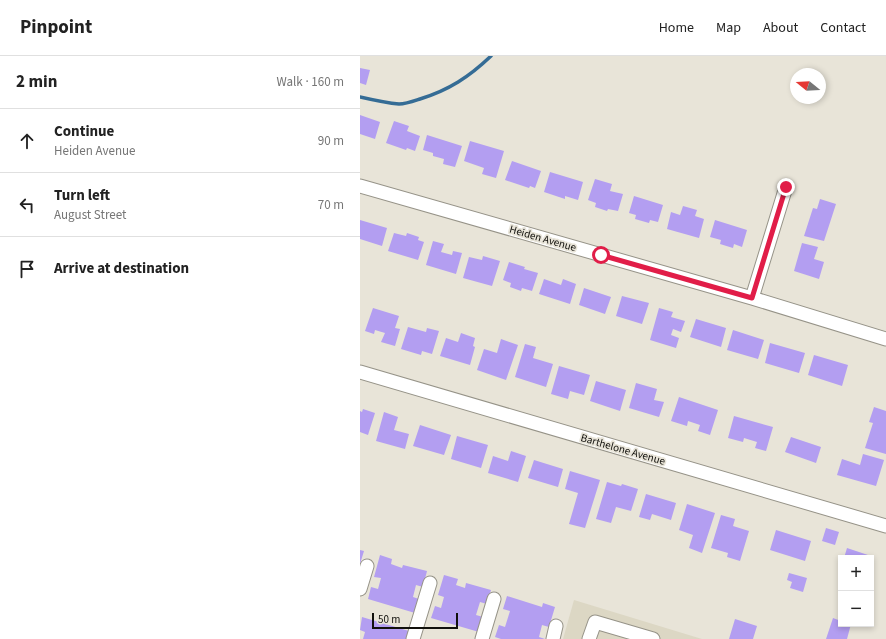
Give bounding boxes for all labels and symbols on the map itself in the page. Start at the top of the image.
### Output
north arrow [790,68,826,104]
route end [777,178,795,196]
street label: Heiden Avenue [508,222,579,255]
route start [592,246,610,264]
street label: Barthelone Avenue [579,430,667,469]
scale bar [372,611,458,630]

